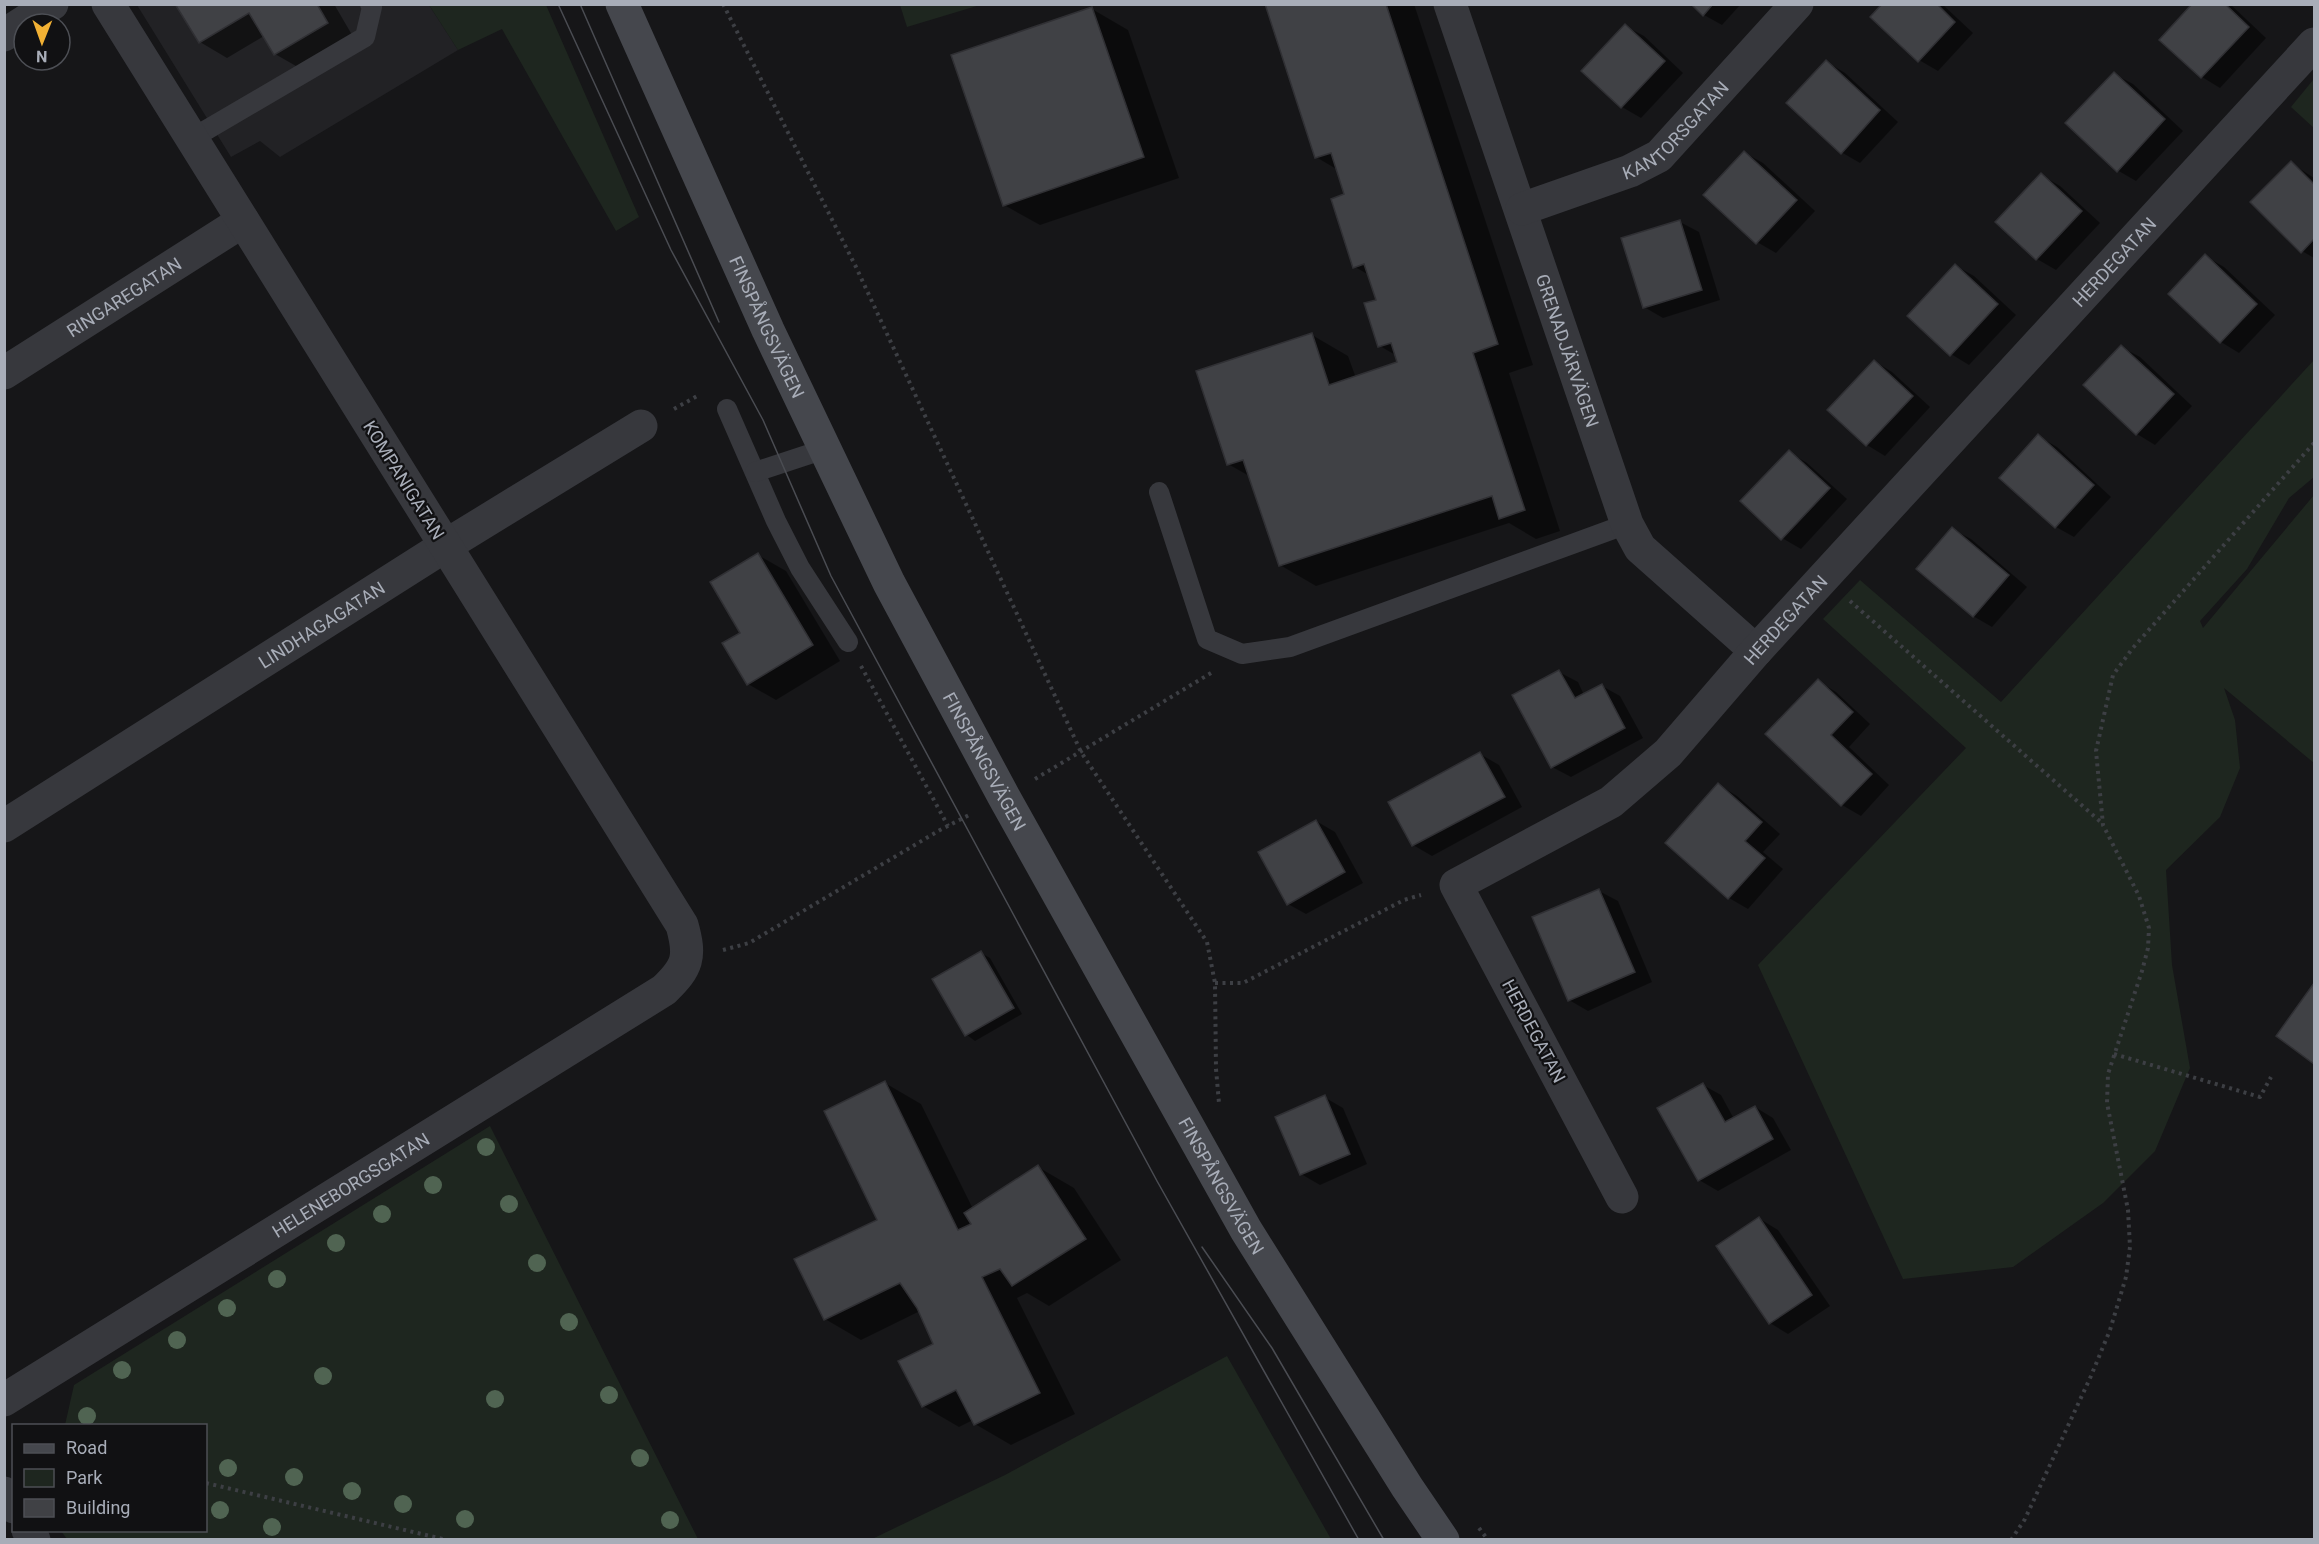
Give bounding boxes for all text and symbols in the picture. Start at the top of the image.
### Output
north arrow [12,12,72,72]
text: N [36,47,48,66]
street label: KANTORSGATAN [1620,77,1732,183]
street label: HERDEGATAN [2068,213,2160,311]
street label: RINGAREGATAN [63,253,185,341]
street label: FINSPÅNGSVÄGEN [726,253,809,401]
street label: GRENADJÄRVÄGEN [1532,271,1604,430]
street label: KOMPANIGATAN [359,417,449,543]
street label: HERDEGATAN [1739,570,1831,668]
street label: LINDHAGAGATAN [254,577,388,672]
street label: FINSPÅNGSVÄGEN [939,688,1031,834]
street label: HERDEGATAN [1498,976,1570,1086]
street label: FINSPÅNGSVÄGEN [1175,1114,1269,1258]
street label: HELENEBORGSGATAN [268,1128,433,1241]
legend [12,1424,207,1532]
text: Road [66,1437,107,1458]
text: Park [66,1467,103,1488]
text: Building [66,1497,130,1518]

